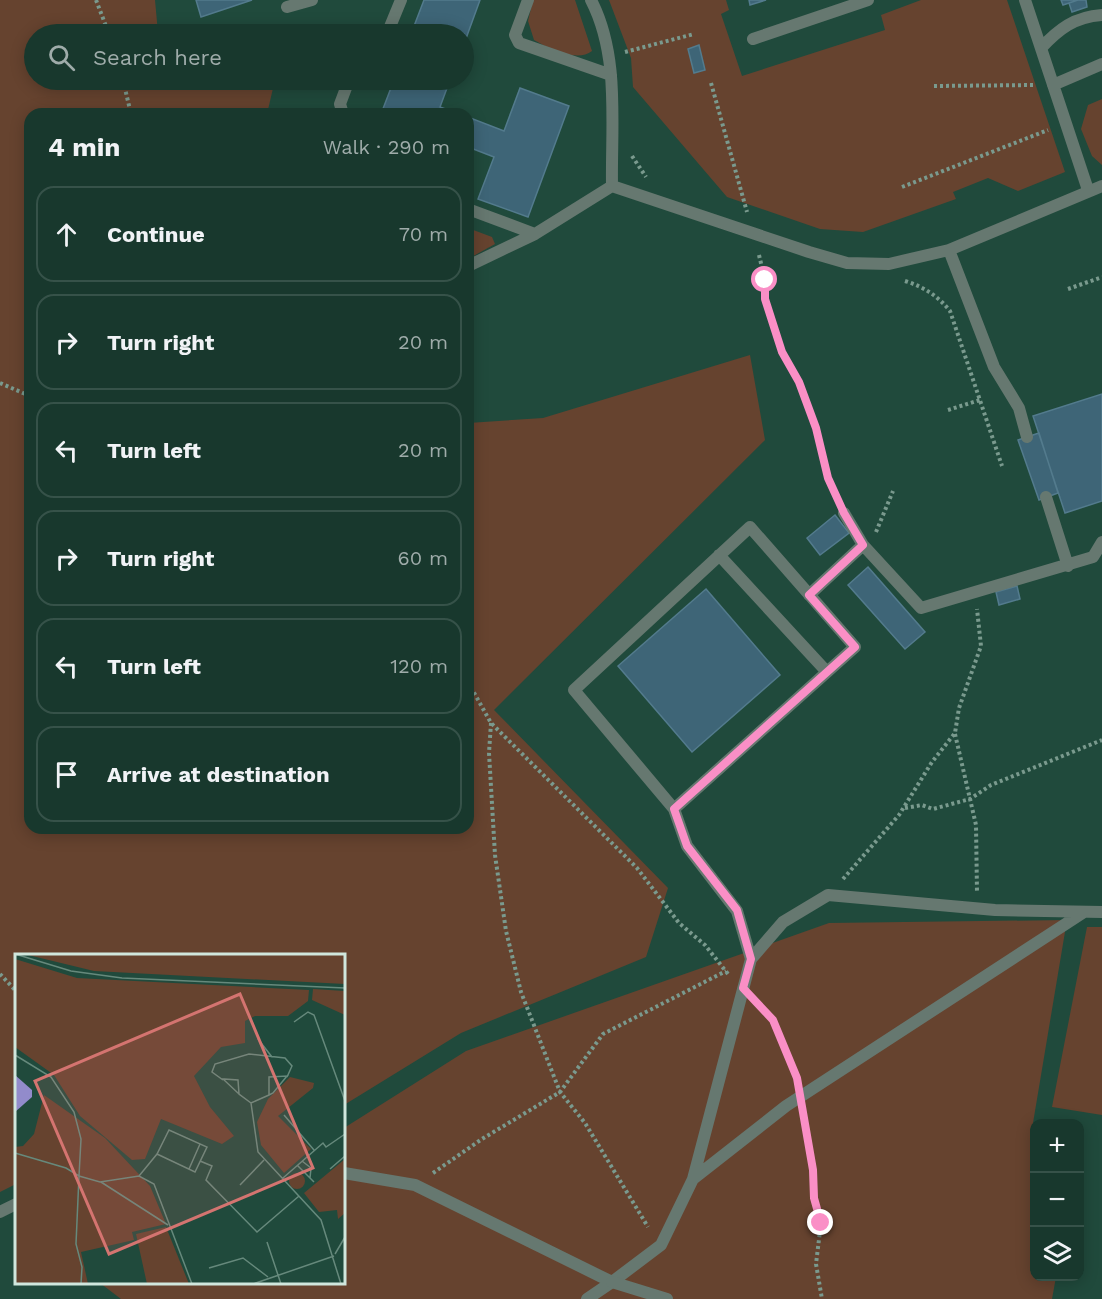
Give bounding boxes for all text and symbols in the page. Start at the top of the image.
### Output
search box [24,24,474,90]
icon: search [45,41,78,74]
text: Search here [93,45,222,70]
text: 4 min [48,132,120,162]
text: Walk · 290 m [323,135,450,159]
icon: ahead [50,218,83,251]
text: Continue [107,222,205,247]
text: 70 m [399,222,448,246]
route start [751,266,777,292]
icon: right [50,326,83,359]
text: Turn right [107,330,214,355]
text: 20 m [398,330,448,354]
icon: left [50,434,83,467]
text: Turn left [107,438,201,463]
text: 20 m [398,438,448,462]
icon: right [50,542,83,575]
text: Turn right [107,546,214,571]
text: 60 m [398,546,448,570]
icon: left [50,650,83,683]
text: Turn left [107,654,201,679]
text: 120 m [390,654,448,678]
icon: arrive [50,758,83,791]
text: Arrive at destination [107,762,330,787]
inset map [15,954,345,1284]
map controls [1030,1119,1084,1281]
button: + [1030,1119,1084,1173]
button: − [1030,1173,1084,1227]
route end [807,1209,833,1235]
button: layers [1030,1227,1084,1281]

